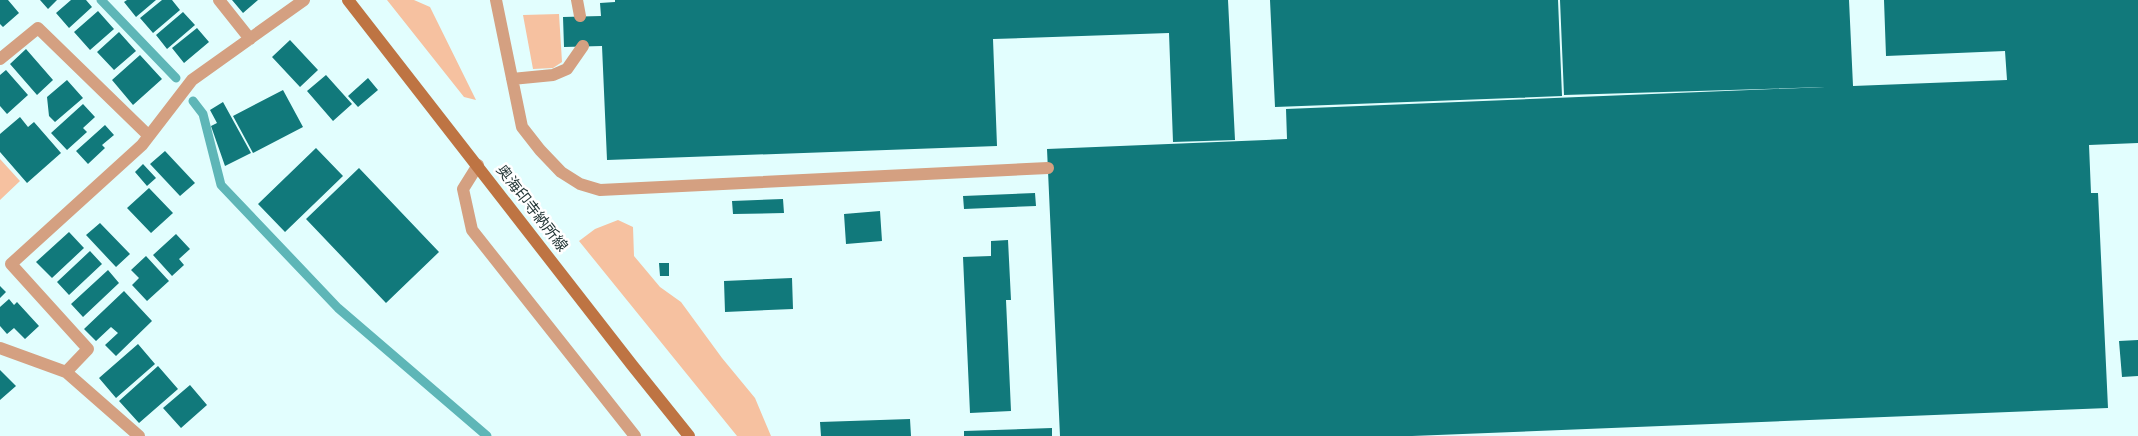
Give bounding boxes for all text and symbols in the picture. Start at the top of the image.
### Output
street label: 奥海印寺納所線 [491,162,571,256]

